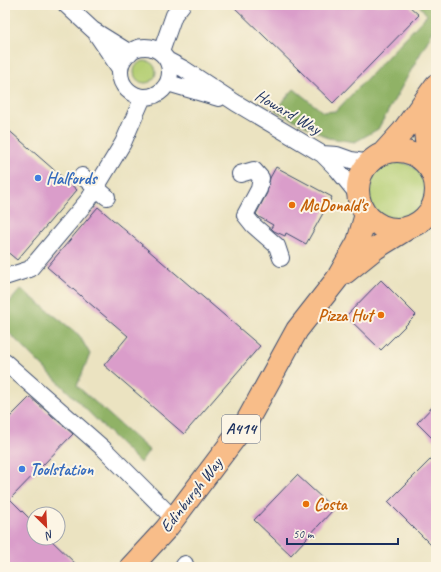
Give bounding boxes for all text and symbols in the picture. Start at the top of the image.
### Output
street label: Howard Way [251,85,326,140]
place label: Halfords [46,168,99,189]
marker: Halfords [33,173,43,183]
place label: McDonald's [300,195,369,216]
marker: McDonald's [287,200,297,210]
place label: Pizza Hut [318,305,375,326]
marker: Pizza Hut [376,310,386,320]
road number: A414 [222,415,260,443]
street label: Edinburgh Way [155,452,227,537]
place label: Toolstation [30,459,94,480]
marker: Toolstation [17,464,27,474]
place label: Costa [314,494,349,515]
marker: Costa [301,499,311,509]
north arrow [26,506,66,546]
scale bar [287,520,398,546]
text: 50 m [293,526,315,542]
text: N [42,527,56,544]

